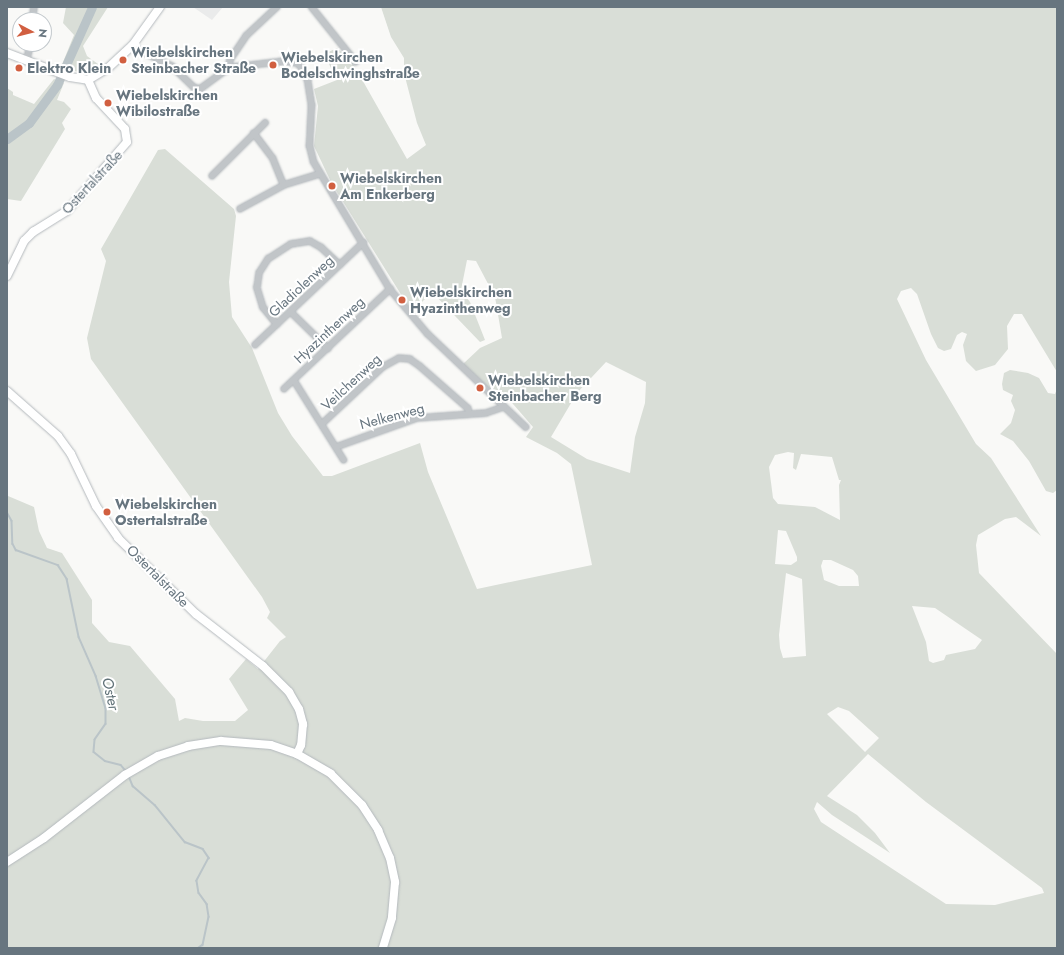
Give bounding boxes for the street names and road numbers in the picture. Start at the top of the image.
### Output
street label: Ostertalstraße [58,147,126,217]
street label: Gladiolenweg [265,252,337,320]
street label: Hyazinthenweg [290,293,368,367]
street label: Veilchenweg [318,350,384,414]
street label: Nelkenweg [358,399,426,433]
street label: Ostertalstraße [123,541,193,611]

